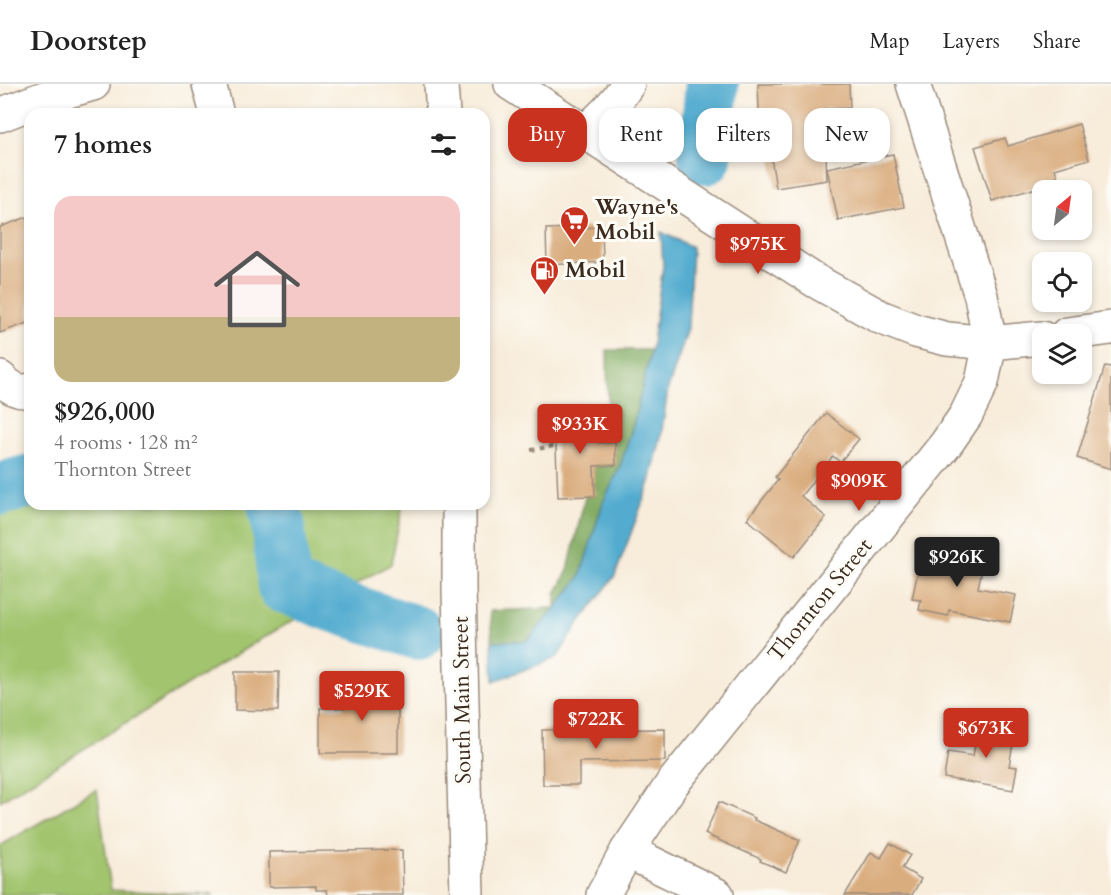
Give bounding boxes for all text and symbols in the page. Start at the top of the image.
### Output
text: Doorstep [30,22,147,60]
text: Map [870,27,910,56]
text: Layers [943,27,1000,56]
text: Share [1033,27,1081,56]
chip: Buy [508,108,587,162]
chip: Rent [599,108,684,162]
chip: Filters [696,108,792,162]
chip: New [804,108,890,162]
text: 7 homes [54,127,152,162]
icon: filters [427,128,460,161]
north arrow [1032,180,1092,240]
map controls [1032,180,1092,384]
place label: Wayne's Mobil [594,192,678,247]
supermarket icon: Wayne's Mobil [558,204,590,246]
pin: $975K [716,224,800,275]
text: $975K [729,230,787,257]
icon: home [203,235,311,343]
button: locate [1032,252,1092,312]
fuel station icon: Mobil [528,254,560,296]
place label: Mobil [565,255,626,285]
button: layers [1032,324,1092,384]
text: $926,000 [54,394,155,429]
pin: $933K [538,404,622,455]
text: $933K [551,410,609,437]
text: 4 rooms · 128 m² [54,429,198,456]
text: Thornton Street [54,456,191,483]
pin: $909K [817,461,901,512]
text: $909K [830,467,888,494]
street label: Thornton Street [761,532,879,668]
pin: $926K [915,537,999,588]
text: $926K [928,543,986,570]
street label: South Main Street [446,616,478,784]
pin: $529K [320,671,404,722]
text: $529K [333,677,391,704]
pin: $722K [554,699,638,750]
text: $722K [567,705,625,732]
pin: $673K [944,708,1028,759]
text: $673K [957,714,1015,741]

